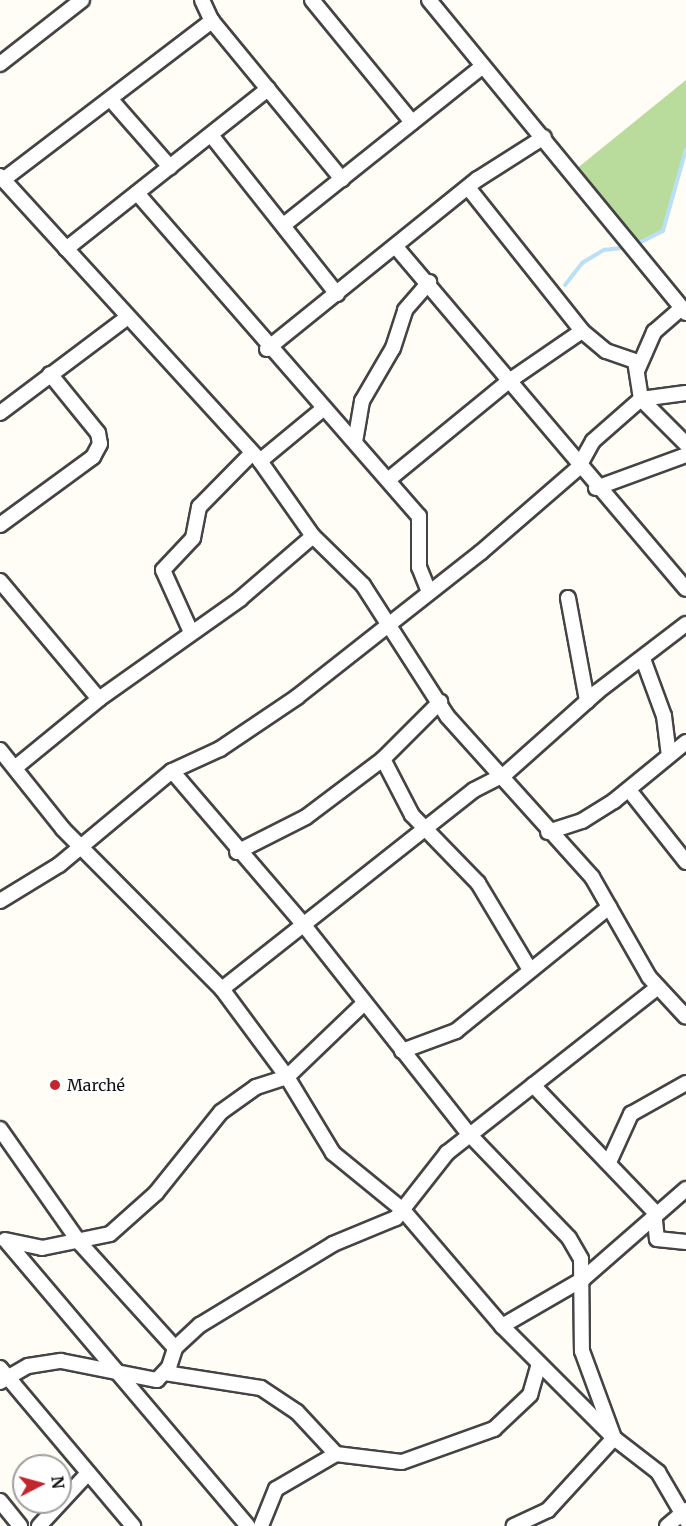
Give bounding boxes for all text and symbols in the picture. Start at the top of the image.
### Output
place label: Marché [67,1075,125,1095]
marker: Marché [48,1078,62,1092]
north arrow [12,1454,72,1514]
text: N [47,1475,69,1490]

